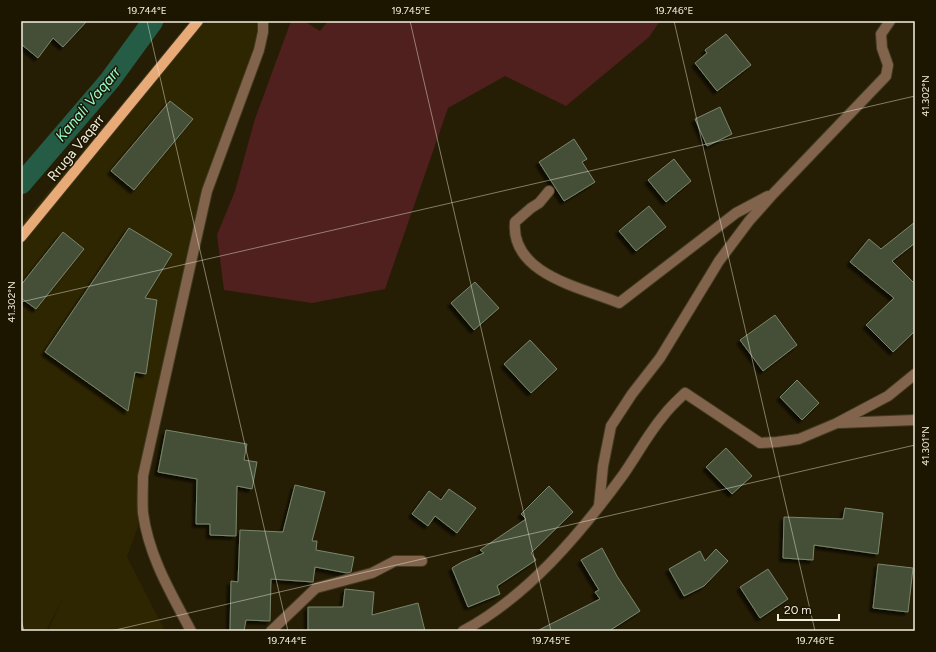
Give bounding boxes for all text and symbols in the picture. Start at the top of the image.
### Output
text: 19.744°E [127,4,167,17]
text: 19.745°E [392,4,430,17]
text: 19.746°E [655,4,693,17]
water label: Kanali Vaqarr [52,62,125,145]
text: 41.302°N [919,75,932,117]
street label: Rruga Vaqarr [44,111,108,185]
text: 41.302°N [5,281,18,323]
text: 41.301°N [919,426,932,466]
scale bar [778,596,839,622]
text: 20 m [784,603,812,617]
text: 19.744°E [267,634,307,647]
text: 19.745°E [532,634,570,647]
text: 19.746°E [796,634,834,647]

